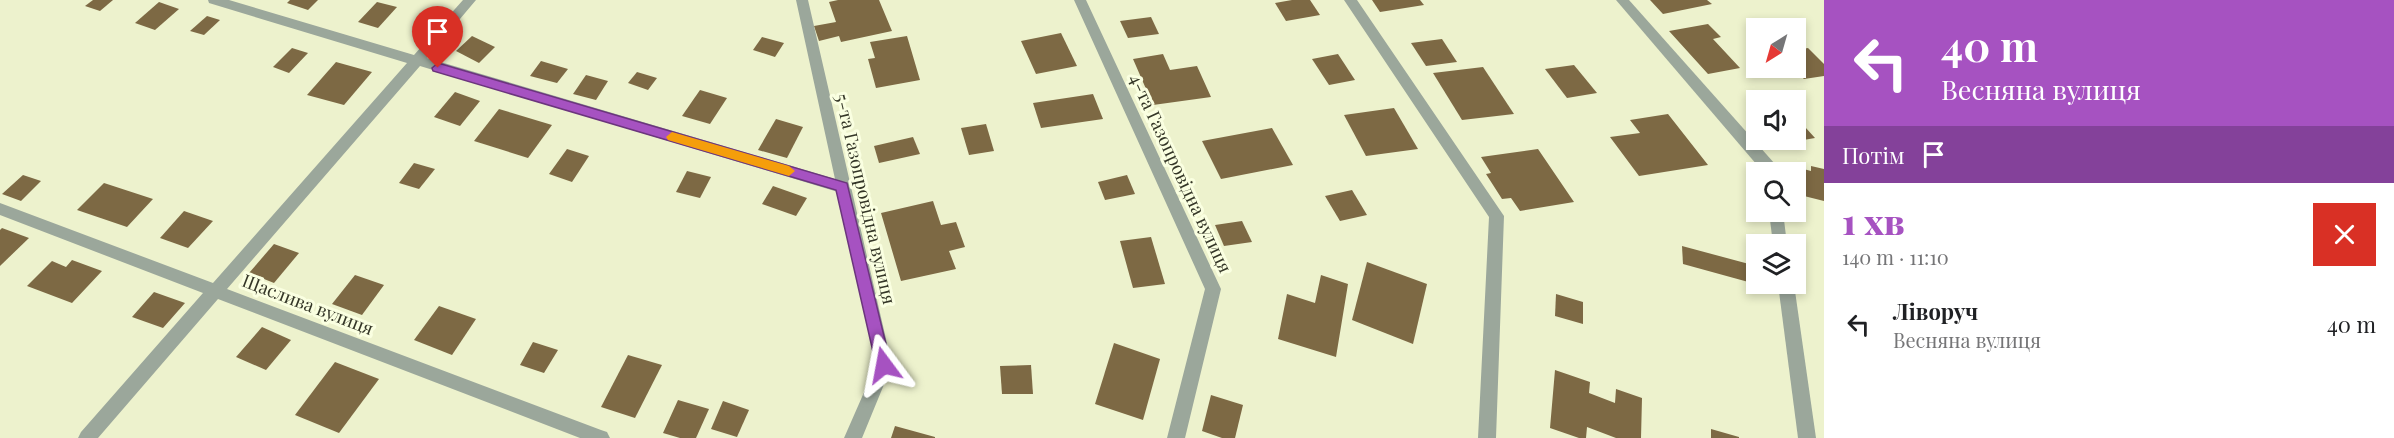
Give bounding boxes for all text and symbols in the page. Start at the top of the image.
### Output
pin [412,6,463,68]
icon: arrive [421,15,454,48]
text: 40 m [1941,17,2038,73]
north arrow [1746,18,1806,78]
map controls [1746,18,1806,294]
icon: left [1842,24,1920,102]
street label: 4-та Газопровідна вулиця [1124,70,1238,277]
text: Весняна вулиця [1941,71,2141,107]
button: sound [1746,90,1806,150]
street label: 5-та Газопровідна вулиця [830,91,902,307]
icon: arrive [1917,138,1950,171]
text: Потім [1842,140,1905,170]
button: search [1746,162,1806,222]
text: 1 хв [1842,196,1905,244]
button: close [2313,203,2376,266]
button: layers [1746,234,1806,294]
text: 140 m · 11:10 [1842,243,1949,270]
street label: Щаслива вулиця [239,268,377,340]
text: Ліворуч [1893,296,1978,326]
icon: left [1842,308,1875,341]
text: 40 m [2327,309,2376,339]
text: Весняна вулиця [1893,326,2041,353]
position arrow [852,333,916,397]

